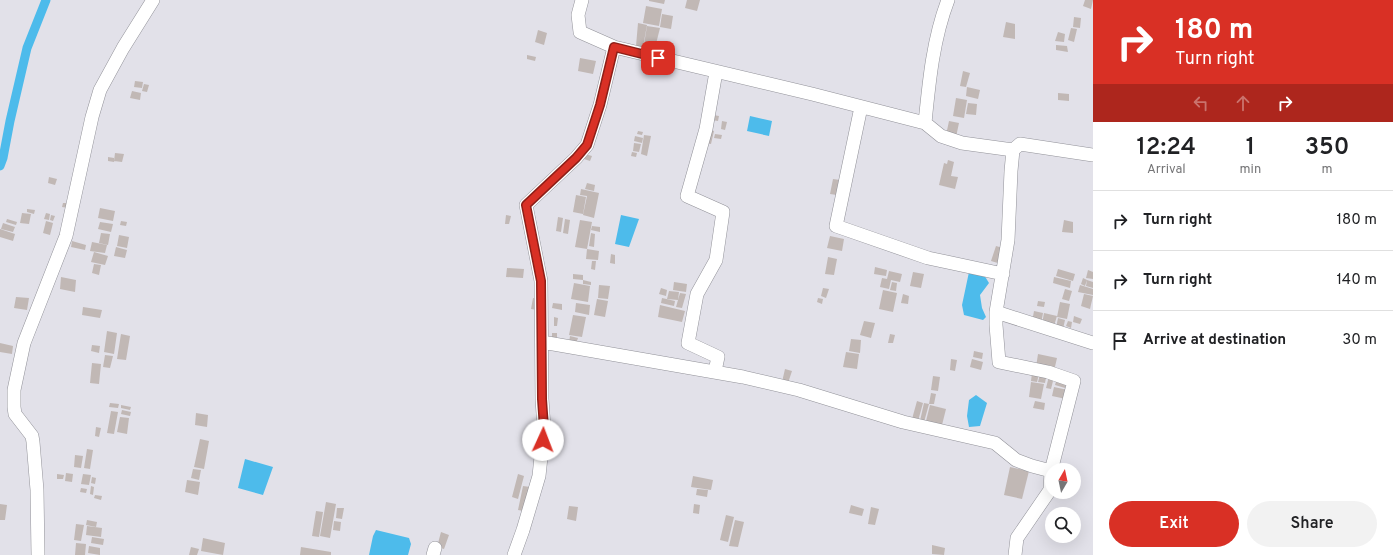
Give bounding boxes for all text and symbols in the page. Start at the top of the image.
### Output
text: 180 m [1175,13,1253,49]
icon: right [1109,16,1161,68]
pin [641,41,675,75]
icon: arrive [647,47,669,69]
text: Turn right [1175,48,1255,71]
icon: left [1190,92,1212,114]
icon: ahead [1232,92,1254,114]
icon: right [1274,92,1296,114]
text: 12:24 [1136,133,1196,163]
text: 1 [1246,133,1255,163]
text: 350 [1305,133,1349,163]
text: Arrival [1147,162,1186,178]
text: min [1240,162,1261,178]
text: m [1322,162,1333,178]
icon: right [1109,210,1131,232]
text: Turn right [1143,211,1212,230]
text: 180 m [1337,211,1377,230]
icon: right [1109,270,1131,292]
text: Turn right [1143,271,1212,290]
text: 140 m [1337,271,1377,290]
icon: arrive [1109,330,1131,352]
text: Arrive at destination [1143,331,1286,350]
text: 30 m [1342,331,1377,350]
position arrow [522,419,564,461]
north arrow [1045,463,1081,499]
map controls [1045,463,1081,543]
button: Exit [1109,501,1239,547]
button: Share [1247,501,1377,547]
button: search [1045,507,1081,543]

